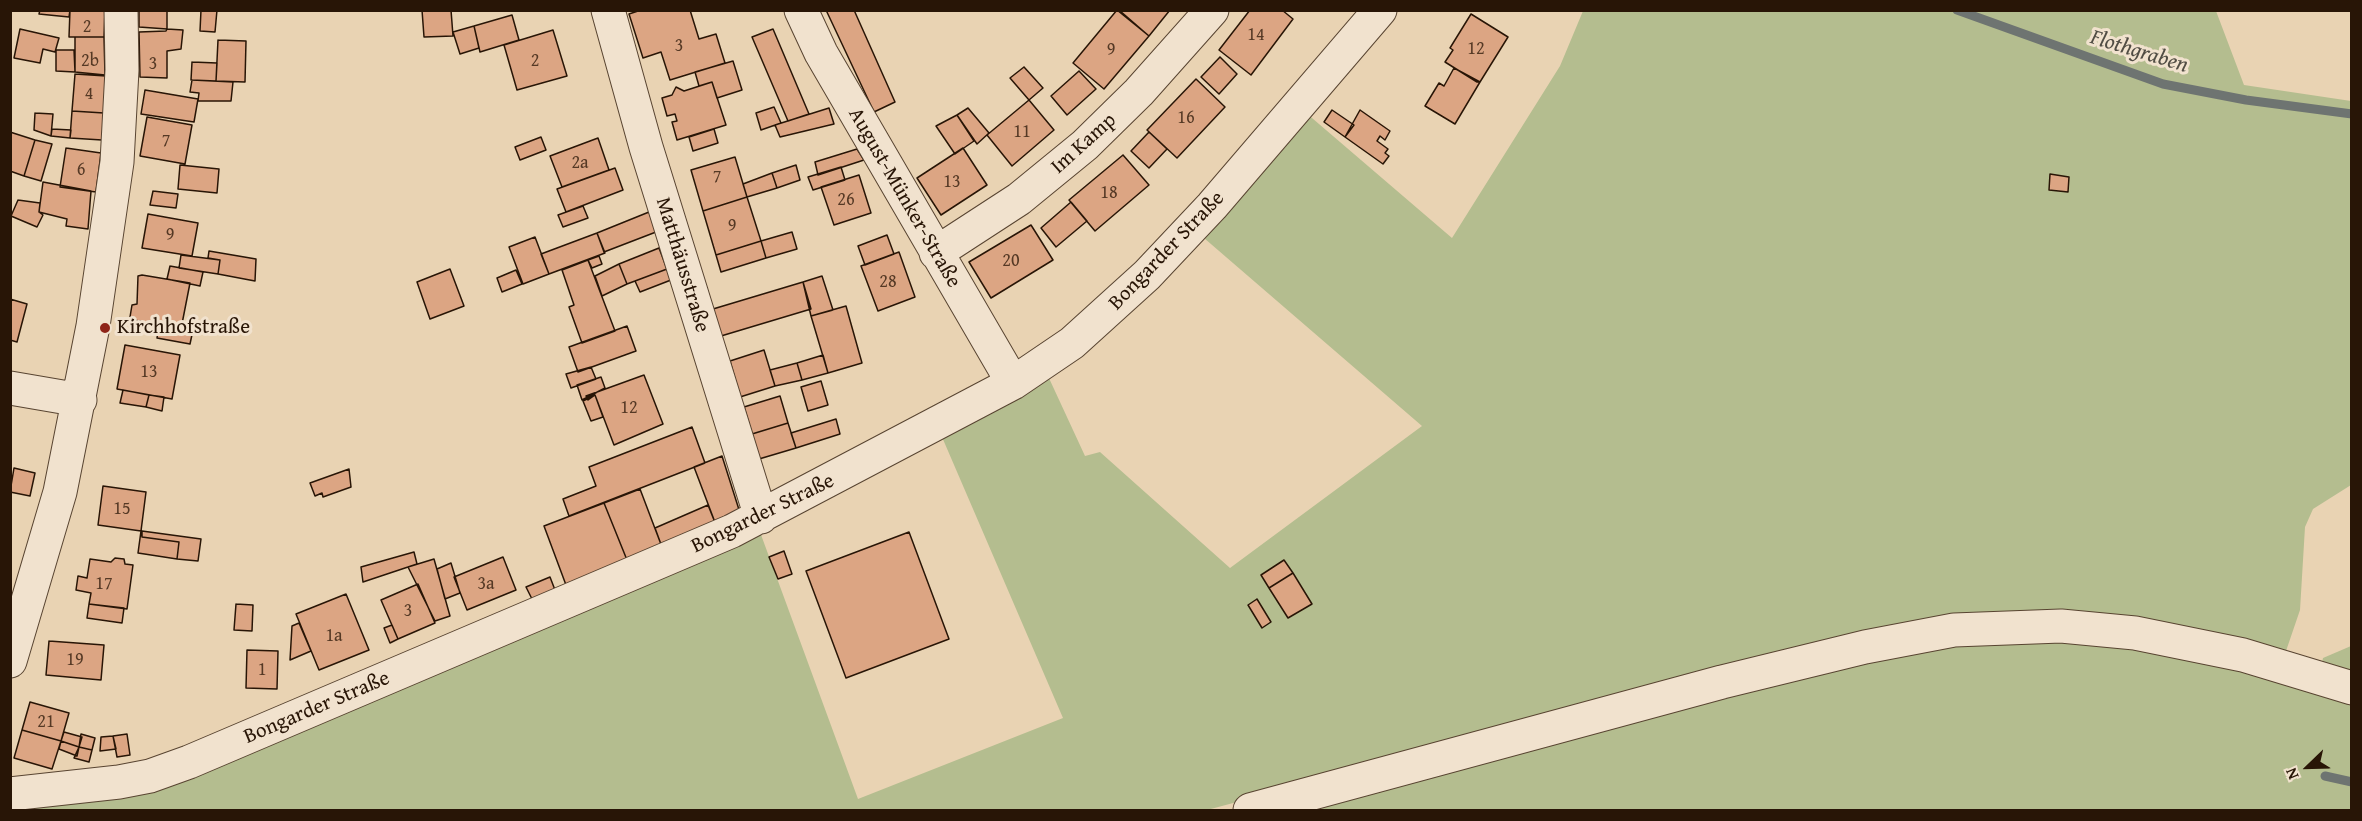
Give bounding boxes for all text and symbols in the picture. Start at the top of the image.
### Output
house number: 2 [83,16,91,38]
house number: 14 [1247,24,1265,46]
water label: Flothgraben [2087,25,2191,79]
house number: 3 [675,35,683,57]
house number: 12 [1467,38,1485,60]
house number: 9 [1107,39,1115,61]
house number: 2b [81,50,99,72]
house number: 2 [531,50,539,72]
house number: 3 [149,53,157,75]
house number: 4 [85,83,93,105]
street label: August-Münker-Straße [842,104,966,292]
house number: 16 [1177,107,1195,129]
street label: Im Kamp [1046,108,1122,180]
house number: 11 [1013,121,1031,143]
house number: 7 [162,130,170,152]
house number: 2a [571,152,589,174]
house number: 6 [77,159,85,181]
house number: 7 [713,166,721,188]
house number: 13 [943,171,961,193]
house number: 18 [1100,182,1118,204]
street label: Bongarder Straße [1104,186,1230,316]
house number: 26 [837,189,855,211]
street label: Matthäusstraße [650,195,714,335]
house number: 9 [728,215,736,237]
house number: 9 [166,224,174,246]
house number: 20 [1002,250,1020,272]
house number: 28 [879,271,897,293]
place label: Kirchhofstraße [117,315,250,341]
marker: Kirchhofstraße [98,321,112,335]
house number: 13 [140,361,158,383]
house number: 12 [620,397,638,419]
street label: Bongarder Straße [687,469,839,559]
house number: 15 [113,498,131,520]
house number: 17 [95,573,113,595]
house number: 3a [477,573,495,595]
house number: 3 [404,600,412,622]
house number: 1a [325,625,343,647]
house number: 19 [66,649,84,671]
house number: 1 [258,659,266,681]
street label: Bongarder Straße [240,666,394,750]
house number: 21 [37,711,55,733]
north arrow [2278,737,2338,797]
text: N [2278,764,2305,784]

